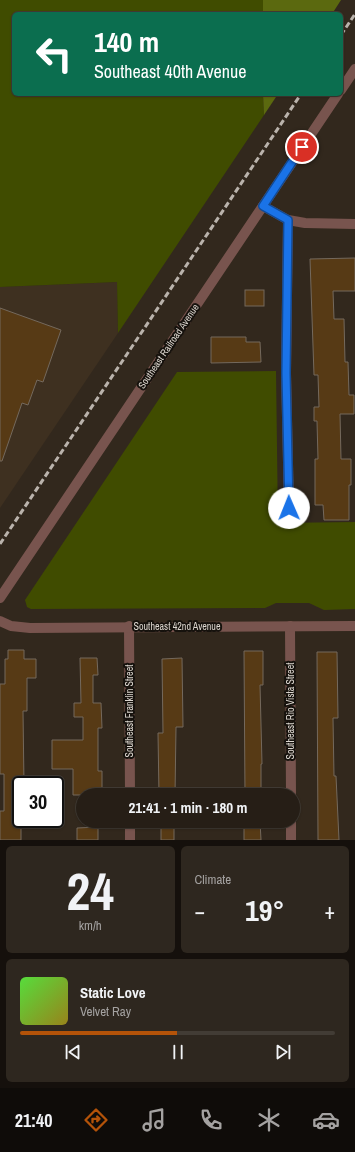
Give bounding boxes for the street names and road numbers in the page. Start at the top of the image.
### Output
street label: Southeast Railroad Avenue [135,301,202,391]
street label: Southeast 42nd Avenue [134,620,221,633]
street label: Southeast Rio Vista Street [284,662,297,759]
street label: Southeast Franklin Street [123,664,136,758]

